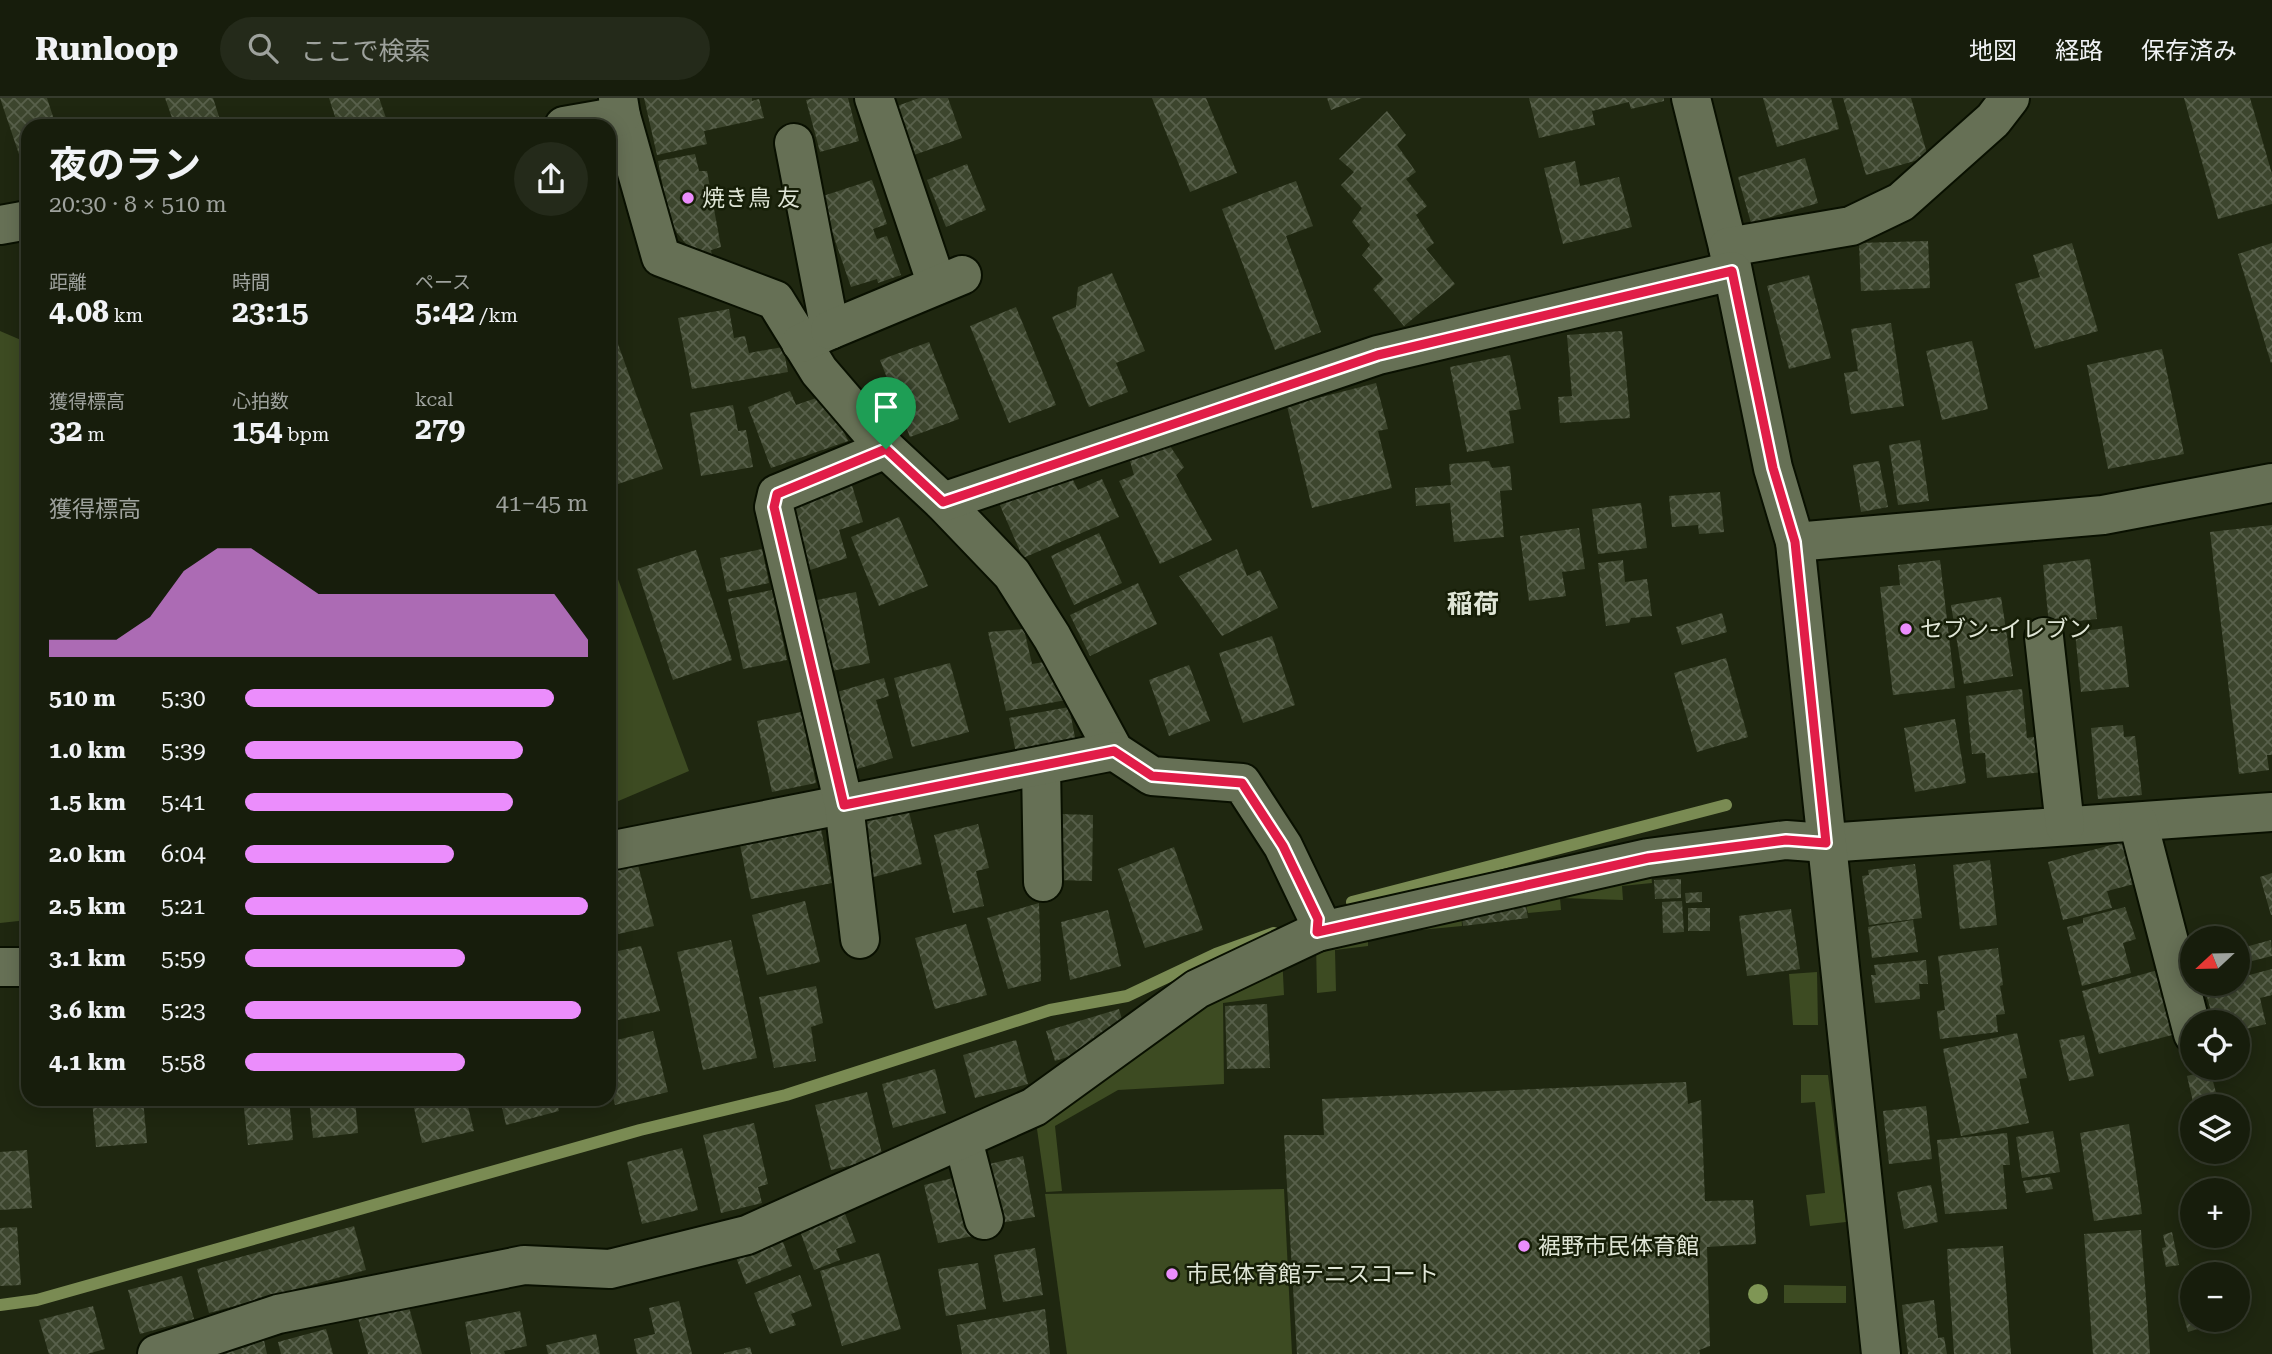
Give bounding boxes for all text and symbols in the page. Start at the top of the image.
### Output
search box [220,17,710,80]
text: Runloop [35,29,178,68]
icon: search [244,29,282,67]
text: ここで検索 [300,36,430,66]
text: 地図 [1969,37,2017,65]
text: 経路 [2055,37,2103,65]
text: 保存済み [2141,37,2237,65]
button: share [514,142,588,216]
text: 夜のラン [49,143,201,187]
place label: 焼き鳥 友 [702,185,800,212]
marker: 焼き鳥 友 [680,190,696,206]
text: 20:30 · 8 × 510 m [49,191,227,218]
text: 距離 [49,271,87,294]
text: 時間 [232,271,270,294]
text: ペース [415,271,471,294]
text: 4.08 [49,294,109,329]
text: 23:15 [232,294,309,329]
text: 5:42 [415,294,475,329]
text: km [109,304,143,327]
text: /km [475,304,518,327]
pin [856,377,916,449]
text: kcal [415,388,453,411]
icon: arrive [867,388,905,426]
text: 獲得標高 [49,390,125,413]
text: 心拍数 [232,390,289,413]
text: 279 [415,411,465,446]
text: 32 [49,413,83,448]
text: 154 [232,413,282,448]
text: m [83,423,105,446]
text: bpm [282,423,329,446]
text: 41–45 m [496,490,588,517]
text: 獲得標高 [49,496,141,523]
district label: 稲荷 [1447,589,1499,619]
place label: セブン-イレブン [1920,616,2091,643]
marker: セブン-イレブン [1898,621,1914,637]
text: 510 m [49,685,116,712]
text: 5:30 [161,685,206,712]
text: 1.0 km [49,737,126,764]
text: 5:39 [161,737,206,764]
text: 1.5 km [49,789,126,816]
text: 5:41 [161,789,206,816]
text: 2.0 km [49,841,126,868]
text: 6:04 [161,841,206,868]
text: 2.5 km [49,893,126,920]
text: 5:21 [161,893,206,920]
north arrow [2180,926,2250,996]
map controls [2180,926,2250,1332]
text: 3.1 km [49,945,126,972]
text: 5:59 [161,945,206,972]
text: 3.6 km [49,997,126,1024]
text: 5:23 [161,997,206,1024]
button: locate [2180,1010,2250,1080]
text: 4.1 km [49,1049,126,1076]
text: 5:58 [161,1049,206,1076]
button: layers [2180,1094,2250,1164]
button: + [2180,1178,2250,1248]
place label: 裾野市民体育館 [1538,1233,1699,1260]
marker: 裾野市民体育館 [1516,1238,1532,1254]
place label: 市民体育館テニスコート [1186,1261,1439,1288]
button: − [2180,1262,2250,1332]
marker: 市民体育館テニスコート [1164,1266,1180,1282]

